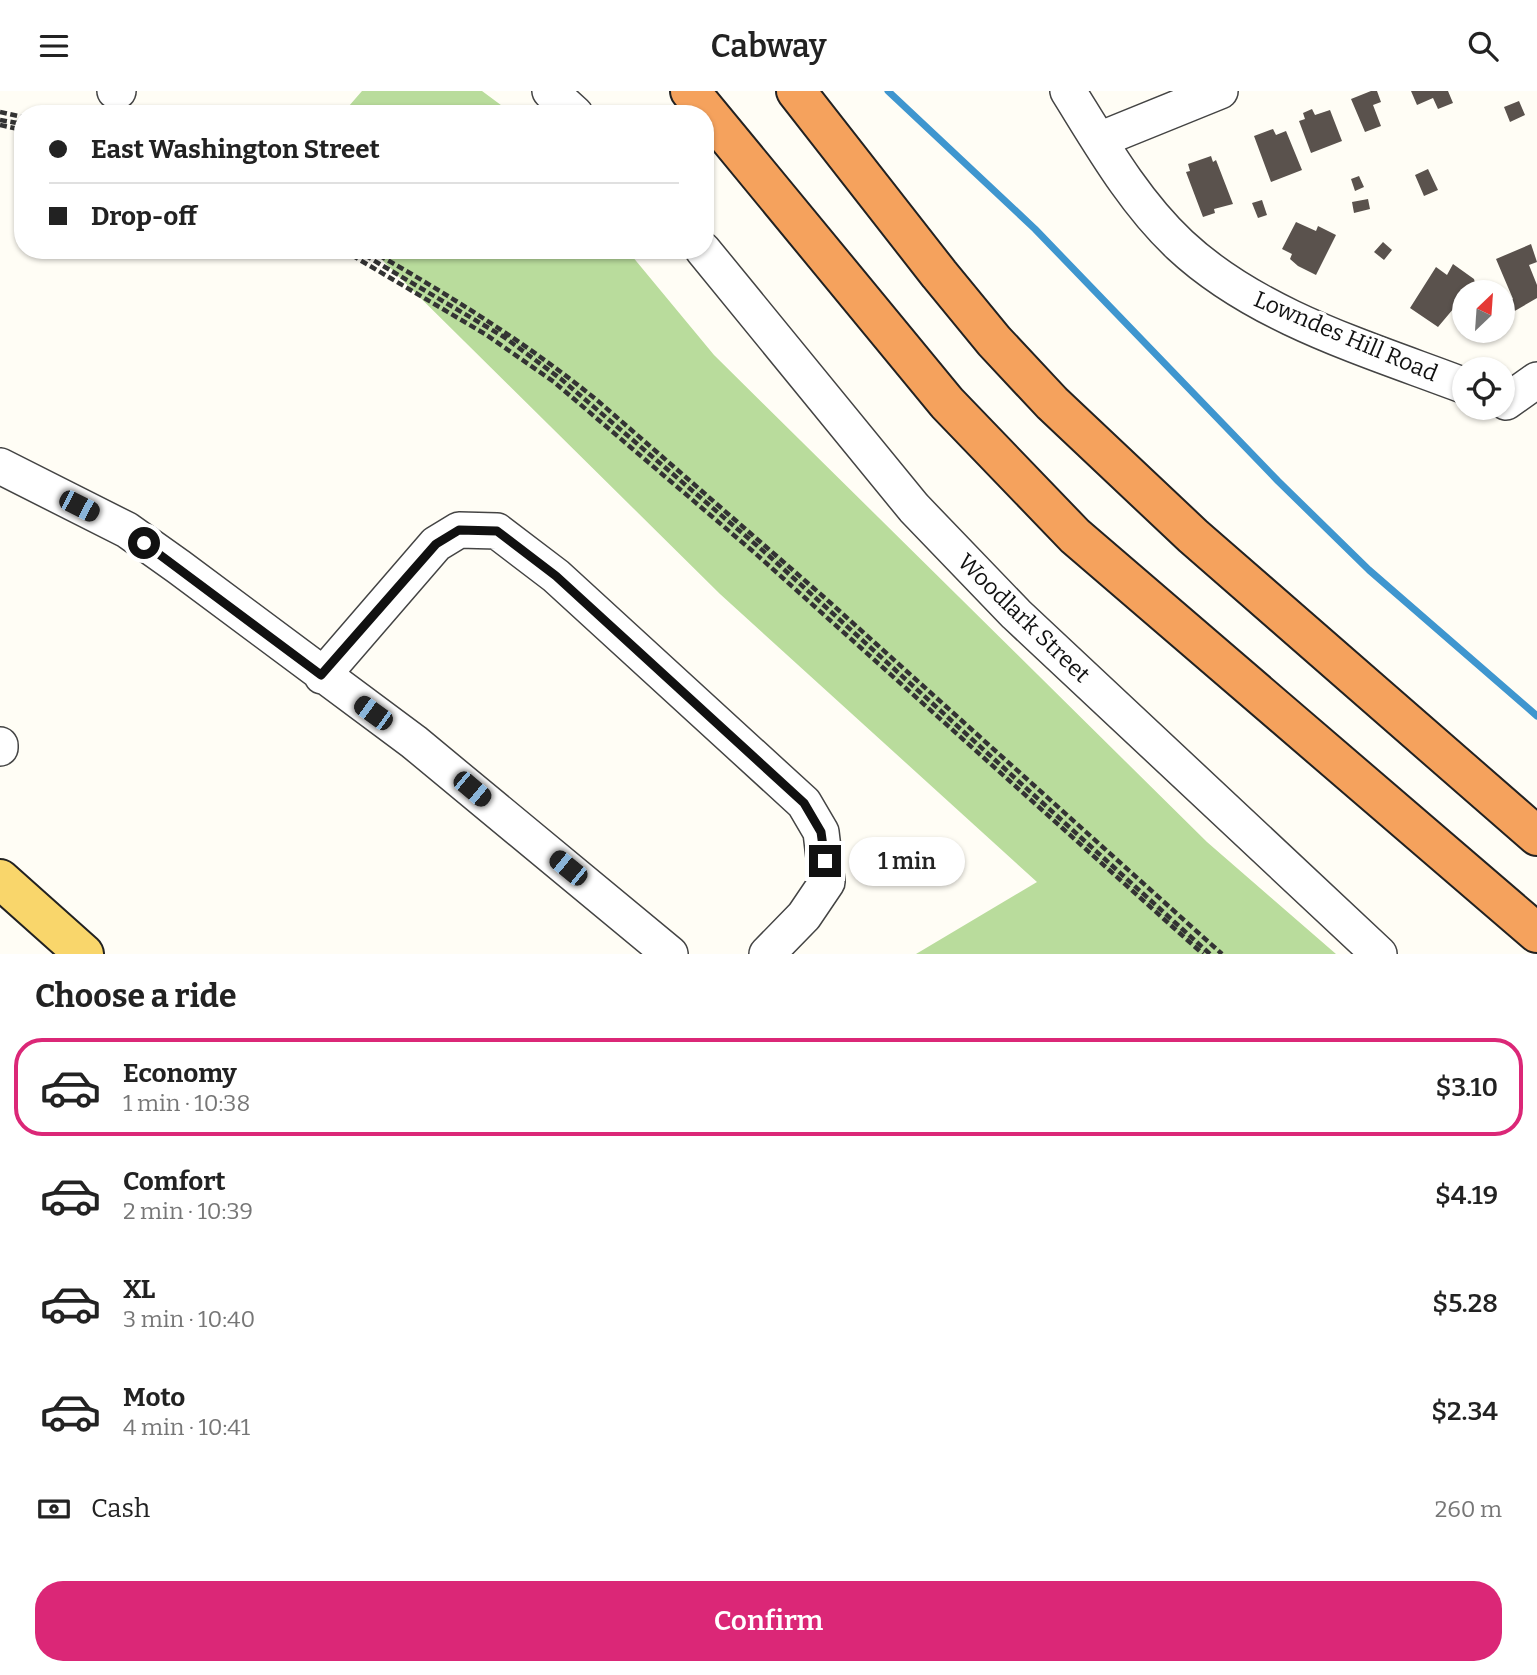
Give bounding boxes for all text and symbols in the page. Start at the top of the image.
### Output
icon: menu [35,27,73,65]
text: Cabway [711,27,826,65]
icon: search [1464,27,1502,65]
text: East Washington Street [91,134,380,165]
text: Drop-off [91,201,197,232]
north arrow [1452,280,1516,343]
map controls [1452,280,1515,420]
street label: Lowndes Hill Road [1250,285,1442,387]
button: locate [1452,357,1515,420]
car [56,487,103,525]
route start [128,527,160,559]
street label: Woodlark Street [952,548,1096,688]
car [350,692,397,734]
car [450,767,495,811]
callout: 1 min [850,837,965,885]
route end [809,845,841,877]
car [546,847,591,889]
text: 1 min [878,847,936,875]
text: Choose a ride [35,977,236,1015]
icon: car [39,1056,102,1119]
text: Economy [123,1058,237,1089]
text: $3.10 [1435,1072,1498,1103]
text: 1 min · 10:38 [123,1089,250,1117]
icon: car [39,1164,102,1227]
text: Comfort [123,1166,226,1197]
text: $4.19 [1435,1180,1498,1211]
text: 2 min · 10:39 [123,1197,253,1225]
icon: car [39,1272,102,1335]
text: XL [123,1274,155,1305]
text: $5.28 [1432,1288,1498,1319]
text: 3 min · 10:40 [123,1305,255,1333]
icon: car [39,1380,102,1443]
text: Moto [123,1382,185,1413]
text: $2.34 [1431,1396,1498,1427]
text: 4 min · 10:41 [123,1413,250,1441]
icon: cash [35,1490,73,1528]
text: Cash [91,1493,150,1524]
text: 260 m [1435,1495,1502,1523]
button: Confirm [35,1581,1502,1661]

